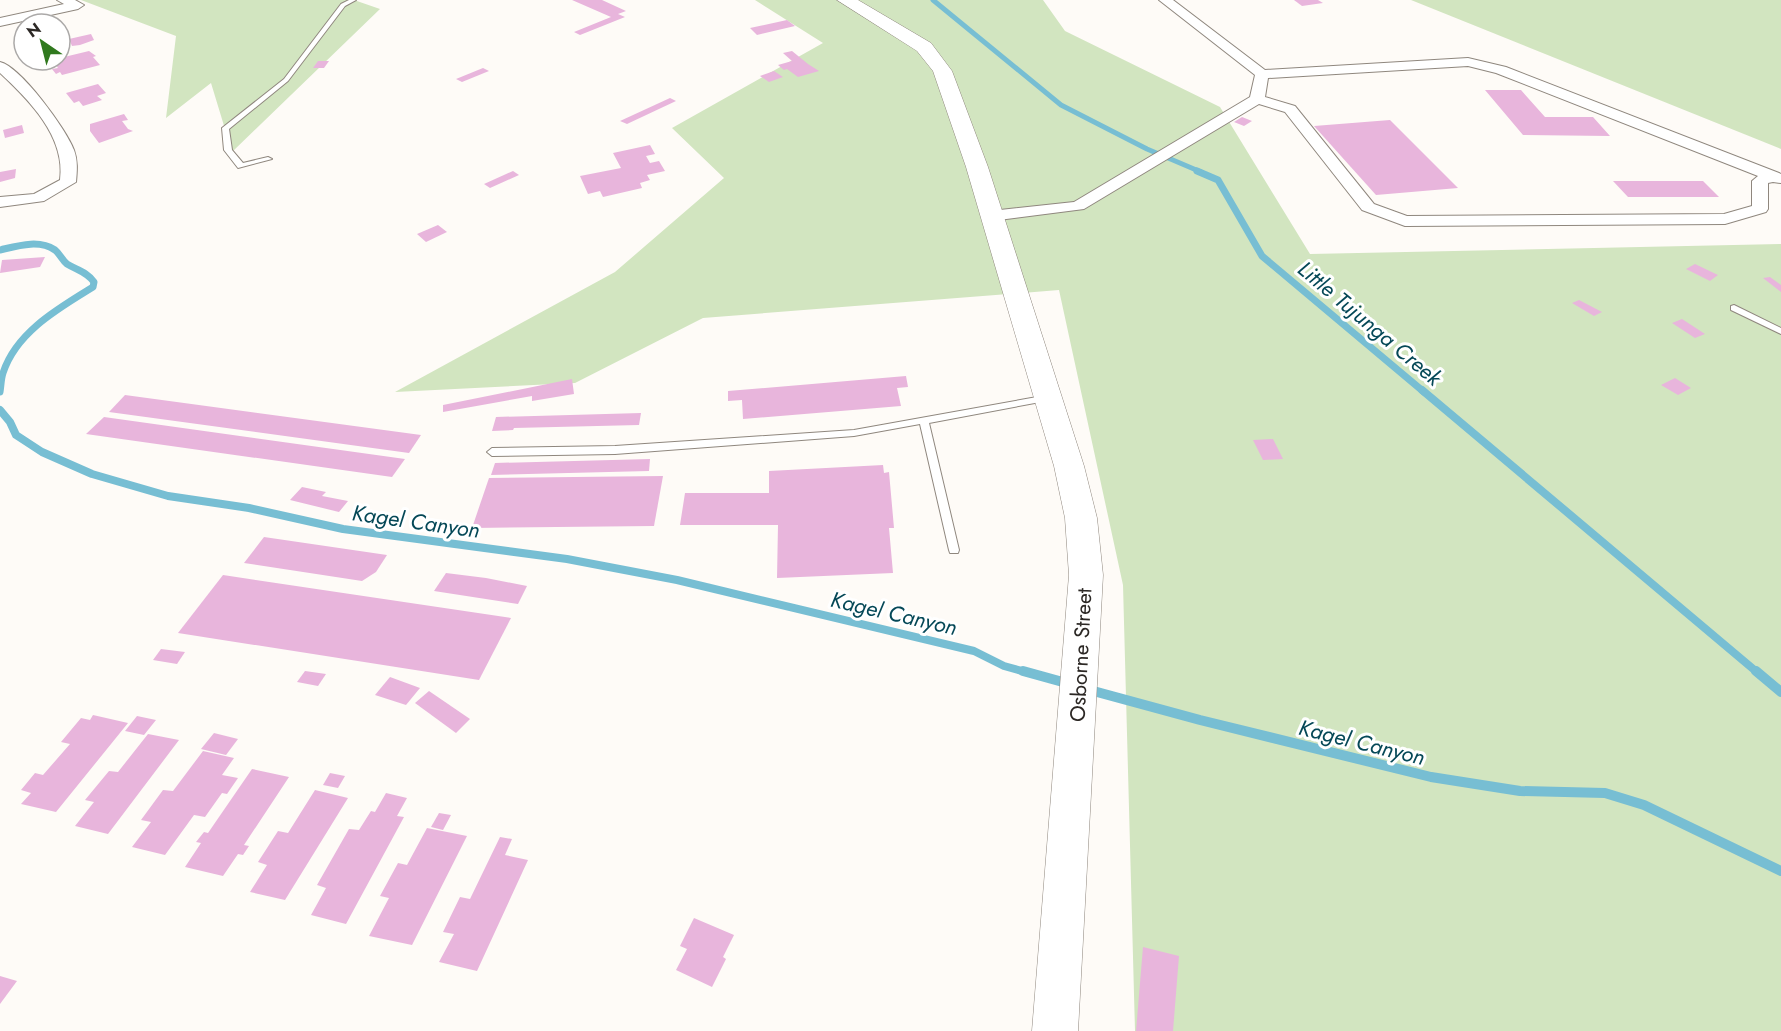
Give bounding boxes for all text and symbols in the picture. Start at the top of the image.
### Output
north arrow [12,12,72,72]
text: N [22,17,45,43]
water label: Little Tujunga Creek [1291,253,1450,394]
water label: Kagel Canyon [350,496,482,546]
water label: Kagel Canyon [828,583,960,643]
street label: Osborne Street [1063,587,1099,723]
water label: Kagel Canyon [1296,711,1428,773]

